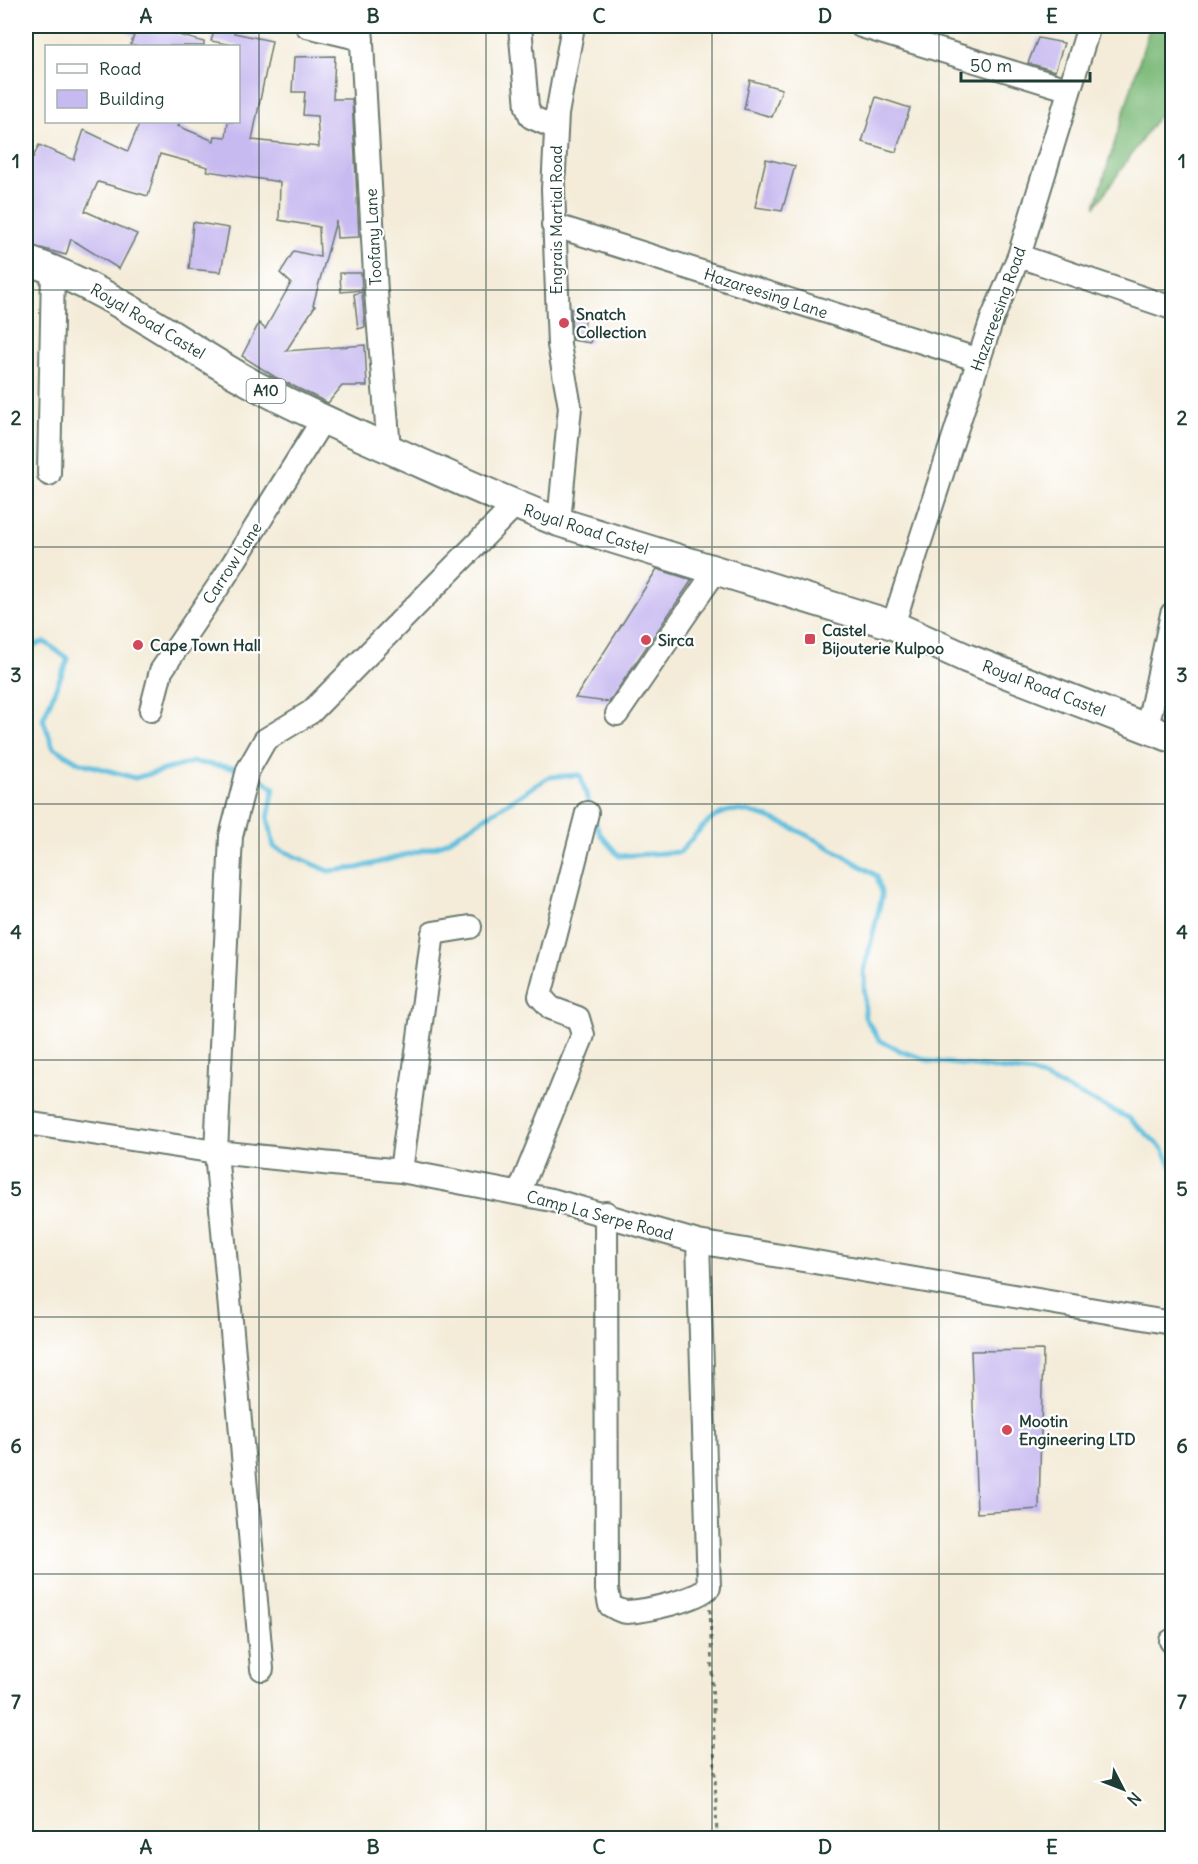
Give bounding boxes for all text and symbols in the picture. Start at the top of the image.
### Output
text: A [140,3,153,28]
text: B [366,3,380,28]
text: C [592,3,606,28]
text: D [818,3,832,28]
text: E [1046,3,1058,28]
legend [45,45,240,123]
scale bar [961,45,1090,83]
text: 50 m [970,54,1012,77]
text: Road [99,57,142,80]
text: Building [99,87,164,110]
street label: Engrais Martial Road [546,145,566,295]
text: 1 [12,148,20,173]
text: 1 [1178,148,1186,173]
street label: Toofany Lane [360,188,386,286]
street label: Hazareesing Road [966,244,1030,374]
street label: Hazareesing Lane [702,264,830,322]
street label: Royal Road Castel [87,279,209,363]
place label: Snatch Collection [576,304,647,342]
marker: Snatch Collection [557,316,571,330]
road number: A10 [246,379,286,403]
text: 2 [11,405,22,430]
text: 2 [1177,405,1188,430]
street label: Royal Road Castel [521,499,651,559]
street label: Carrow Lane [198,518,266,608]
place label: Castel Bijouterie Kulpoo [822,620,944,659]
place label: Sirca [658,630,694,650]
marker: Castel Bijouterie Kulpoo [803,632,817,646]
marker: Sirca [639,633,653,647]
place label: Cape Town Hall [150,635,261,656]
marker: Cape Town Hall [131,638,145,652]
street label: Royal Road Castel [980,655,1108,721]
text: 3 [10,662,22,687]
text: 3 [1176,662,1188,687]
text: 4 [10,919,22,944]
text: 4 [1176,919,1188,944]
text: 5 [10,1176,22,1201]
text: 5 [1176,1176,1188,1201]
street label: Camp La Serpe Road [524,1186,676,1244]
place label: Mootin Engineering LTD [1019,1411,1136,1450]
marker: Mootin Engineering LTD [1000,1423,1014,1437]
text: 6 [10,1433,22,1458]
text: 6 [1176,1433,1188,1458]
text: 7 [11,1689,21,1714]
text: 7 [1177,1689,1187,1714]
north arrow [1093,1759,1153,1819]
text: N [1123,1788,1145,1810]
text: A [140,1834,153,1859]
text: B [366,1834,380,1859]
text: C [592,1834,606,1859]
text: D [818,1834,832,1859]
text: E [1046,1834,1058,1859]

